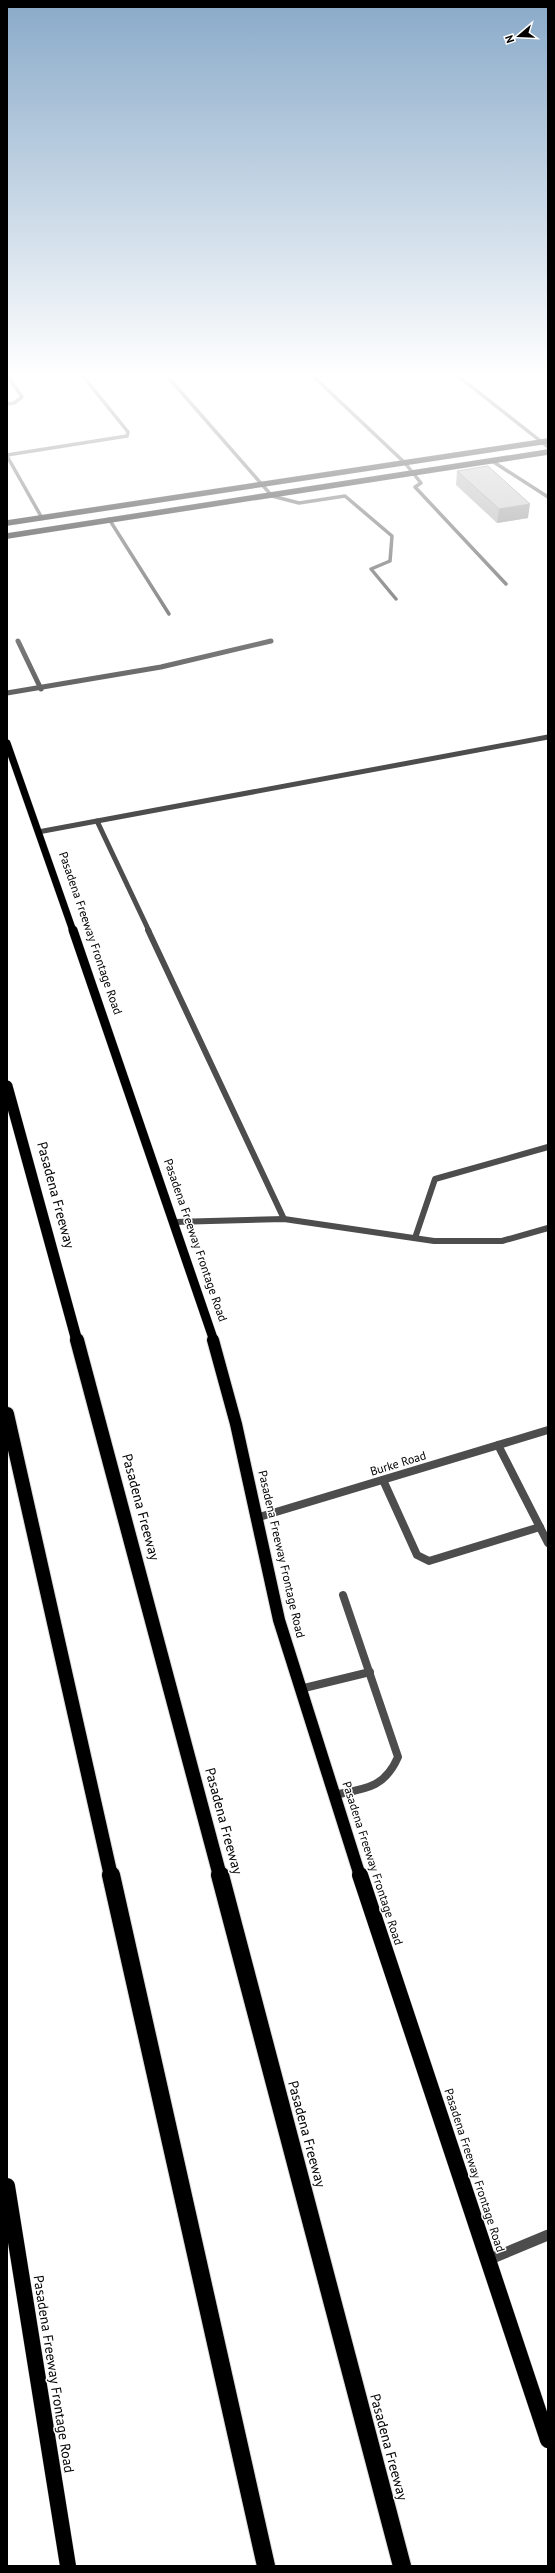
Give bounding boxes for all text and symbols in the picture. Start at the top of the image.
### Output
north arrow [499,16,539,56]
text: N [502,34,517,45]
street label: Pasadena Freeway Frontage Road [56,850,126,1016]
street label: Pasadena Freeway [33,1140,79,1251]
street label: Pasadena Freeway Frontage Road [161,1157,231,1323]
street label: Burke Road [368,1447,428,1479]
street label: Pasadena Freeway [118,1452,164,1563]
street label: Pasadena Freeway Frontage Road [255,1469,309,1639]
street label: Pasadena Freeway [201,1766,247,1877]
street label: Pasadena Freeway Frontage Road [339,1779,407,1947]
street label: Pasadena Freeway [284,2079,330,2190]
street label: Pasadena Freeway Frontage Road [441,2086,509,2254]
street label: Pasadena Freeway Frontage Road [29,2274,79,2474]
street label: Pasadena Freeway [366,2392,412,2503]

